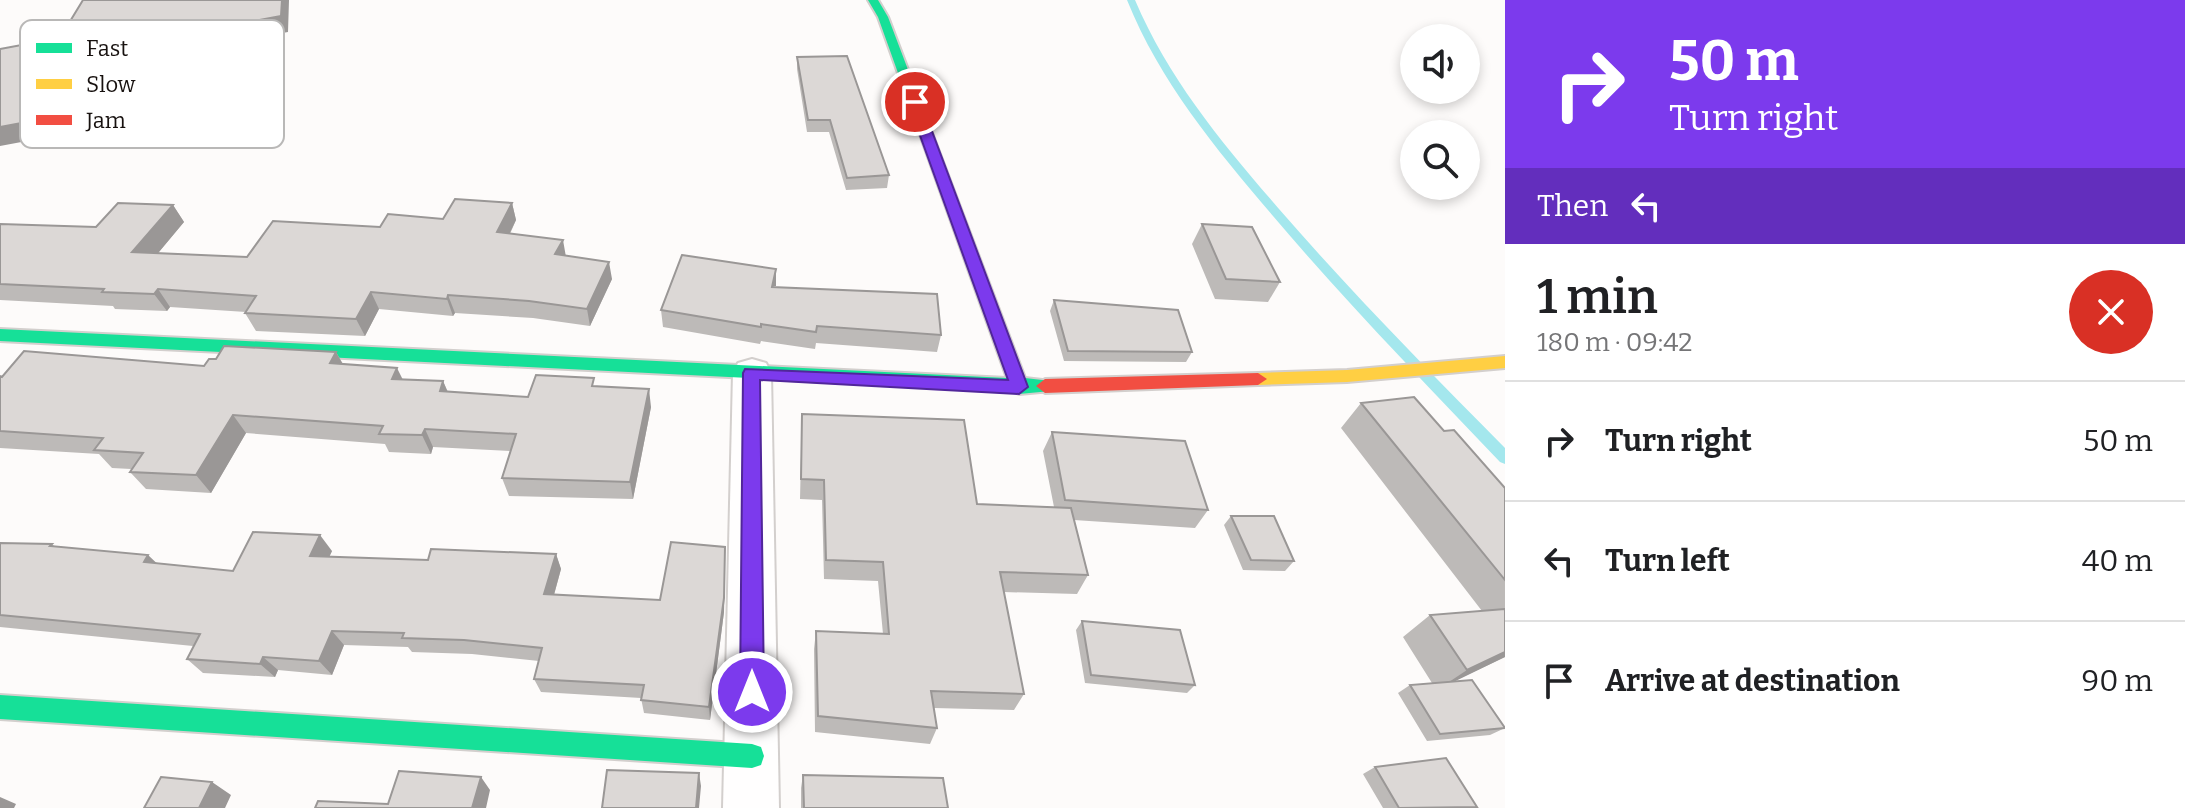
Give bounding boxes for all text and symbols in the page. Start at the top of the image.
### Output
legend [20,20,284,148]
map controls [1400,24,1480,200]
button: sound [1400,24,1480,104]
text: 50 m [1669,28,1799,95]
icon: right [1537,32,1641,136]
text: Fast [86,35,128,62]
pin [881,68,949,136]
text: Slow [86,71,136,98]
icon: arrive [893,80,937,124]
text: Turn right [1669,96,1838,140]
text: Jam [85,107,126,134]
button: search [1400,120,1480,200]
icon: left [1624,184,1668,228]
text: Then [1537,188,1608,224]
text: 1 min [1537,268,1658,326]
button: close [2069,270,2153,354]
text: 180 m · 09:42 [1537,327,1692,358]
icon: right [1537,419,1581,463]
text: Turn right [1605,423,1752,459]
text: 50 m [2083,423,2153,459]
icon: left [1537,539,1581,583]
text: Turn left [1605,543,1730,579]
text: 40 m [2082,543,2153,579]
position arrow [710,650,794,734]
icon: arrive [1537,659,1581,703]
text: Arrive at destination [1605,663,1900,699]
text: 90 m [2082,663,2153,699]

